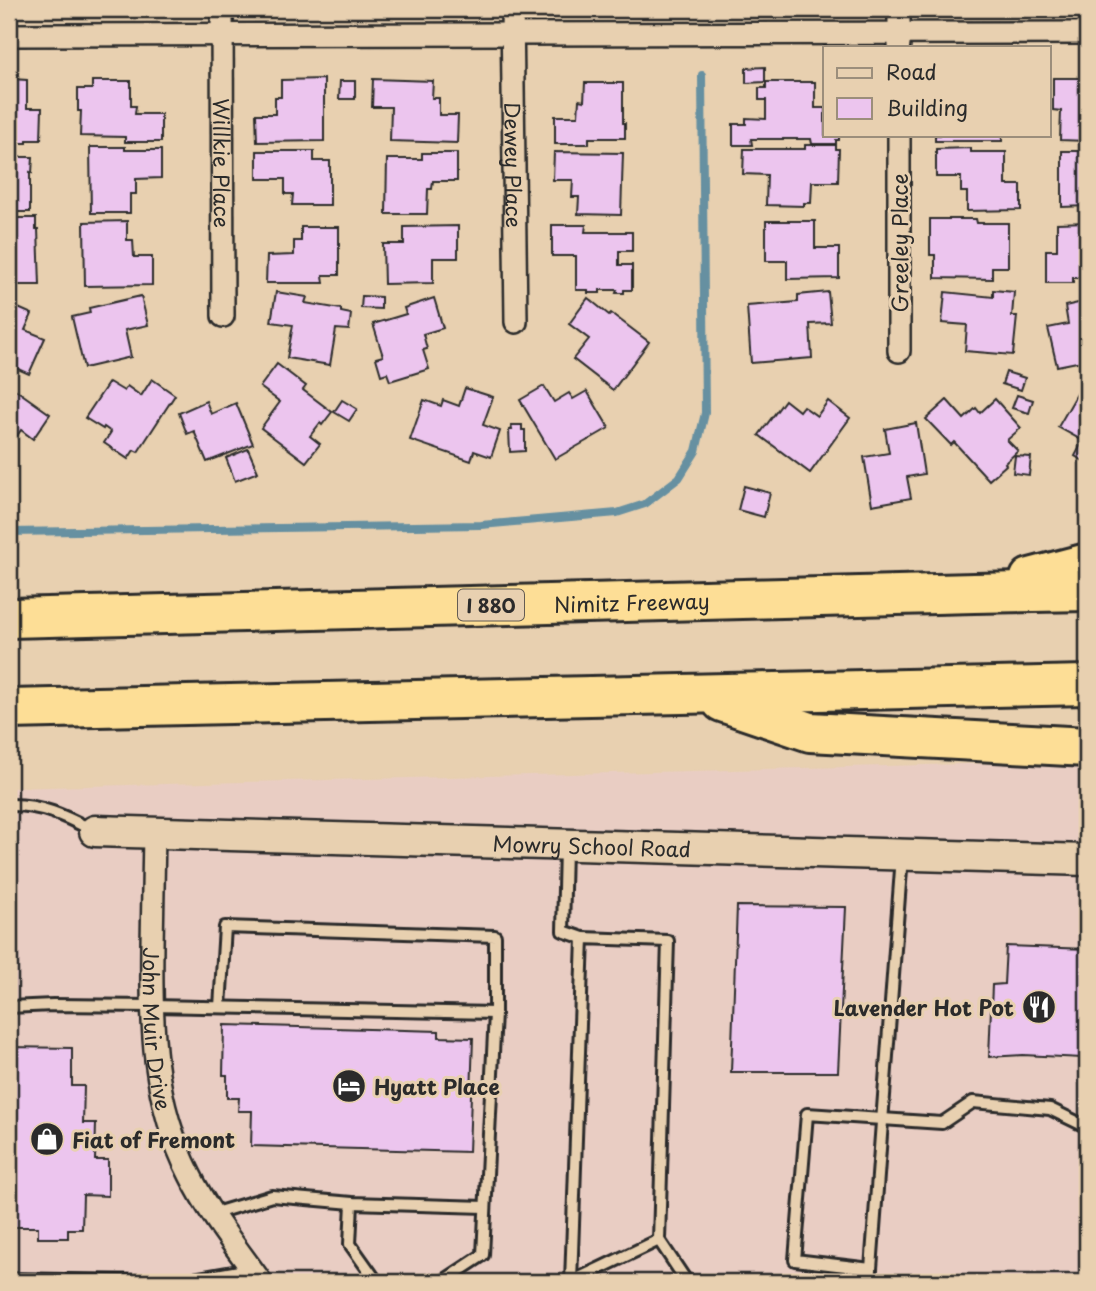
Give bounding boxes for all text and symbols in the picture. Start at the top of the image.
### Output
legend [823,46,1050,136]
text: Road [886,55,937,87]
text: Building [886,91,968,123]
street label: Willkie Place [206,98,239,228]
street label: Dewey Place [497,102,531,228]
street label: Greeley Place [883,173,915,313]
street label: Nimitz Freeway [554,584,710,620]
road number: I 880 [458,590,524,620]
street label: Mowry School Road [492,827,692,864]
street label: John Muir Drive [136,947,181,1114]
restaurant icon: Lavender Hot Pot [1020,988,1058,1026]
place label: Lavender Hot Pot [833,991,1014,1023]
hotel icon: Hyatt Place [330,1067,368,1105]
place label: Hyatt Place [374,1070,500,1102]
shop icon: Fiat of Fremont [28,1120,66,1158]
place label: Fiat of Fremont [72,1123,235,1155]

